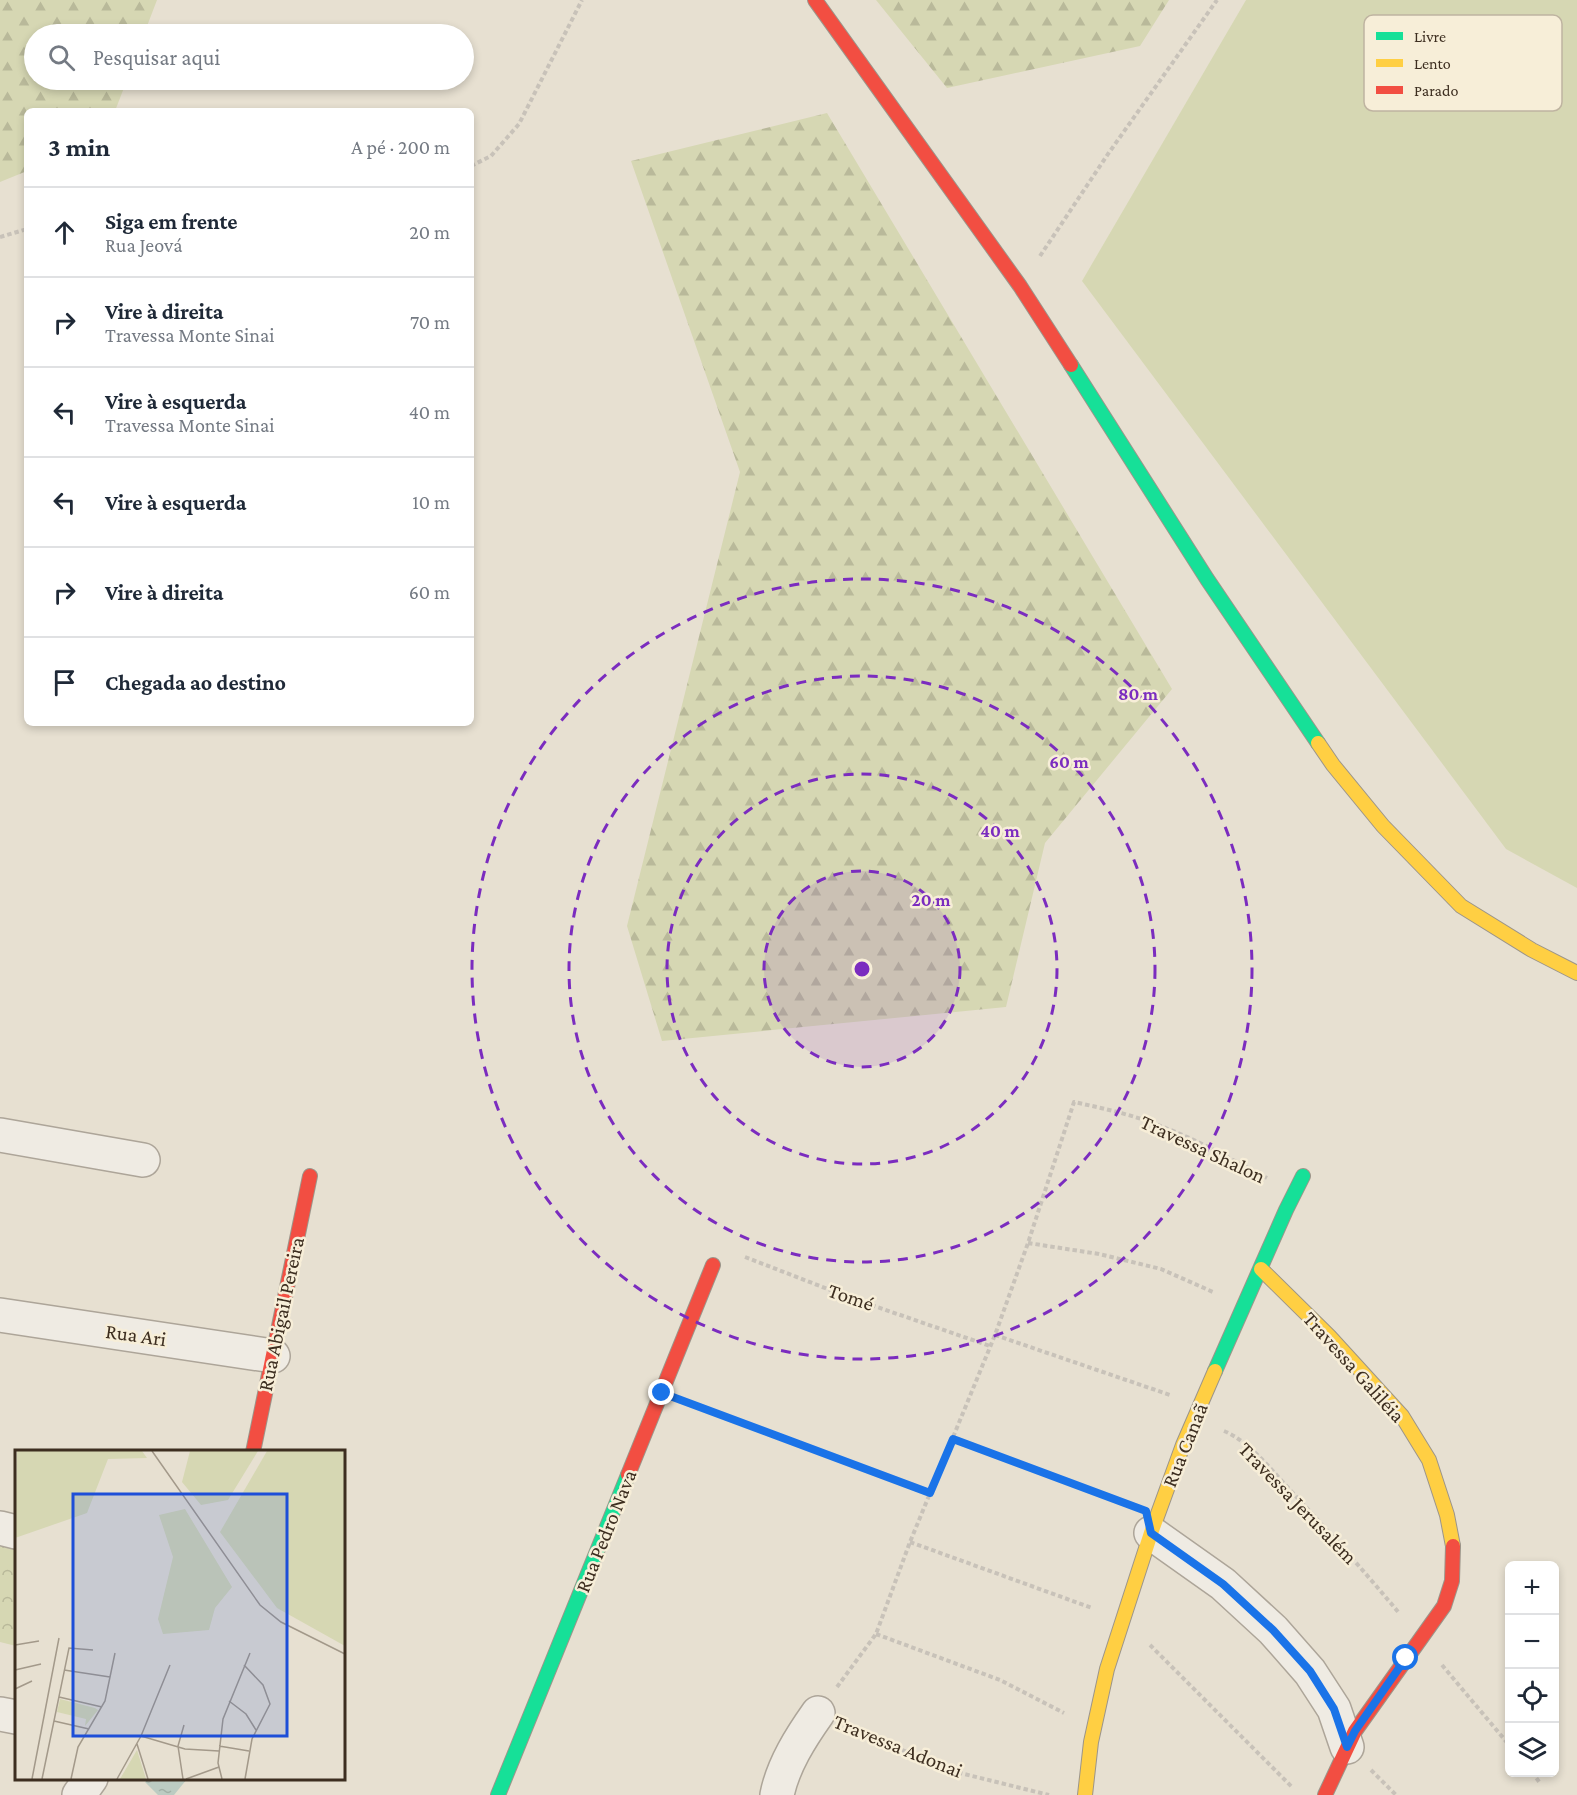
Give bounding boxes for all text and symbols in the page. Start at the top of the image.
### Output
legend [1364,15,1562,111]
search box [24,24,474,90]
text: Livre [1414,28,1446,45]
icon: search [45,41,78,74]
text: Pesquisar aqui [93,45,220,70]
text: Lento [1414,55,1451,72]
text: Parado [1414,82,1458,99]
text: 3 min [48,133,110,162]
text: A pé · 200 m [351,136,450,158]
text: Siga em frente [105,209,238,234]
icon: ahead [48,216,81,249]
text: 20 m [409,221,450,243]
text: Rua Jeová [105,234,182,256]
text: Vire à direita [105,299,224,324]
icon: right [48,306,81,339]
text: 70 m [410,311,450,333]
text: Travessa Monte Sinai [105,324,274,346]
text: Vire à esquerda [105,389,246,414]
icon: left [48,396,81,429]
text: 40 m [409,401,450,423]
text: Travessa Monte Sinai [105,414,274,436]
icon: left [48,486,81,519]
text: Vire à esquerda [105,490,246,515]
text: 10 m [412,491,450,513]
icon: right [48,576,81,609]
text: Vire à direita [105,580,224,605]
text: 60 m [409,581,450,603]
icon: arrive [48,666,81,699]
text: Chegada ao destino [105,670,286,695]
text: 80 m [1118,684,1159,704]
text: 60 m [1049,752,1089,772]
text: 40 m [980,821,1020,841]
text: 20 m [912,890,951,910]
centre of rings [852,959,872,979]
street label: Travessa Shalon [1137,1110,1269,1188]
street label: Rua Abigail Pereira [253,1235,309,1393]
street label: Tomé [825,1278,877,1316]
street label: Travessa Galiléia [1298,1307,1410,1428]
street label: Rua Ari [104,1319,168,1351]
route end [648,1379,674,1405]
street label: Rua Canaã [1157,1399,1213,1491]
street label: Travessa Jerusalém [1234,1437,1362,1569]
inset map [15,1450,345,1780]
street label: Rua Pedro Nava [570,1466,642,1596]
map controls [1505,1561,1559,1777]
button: + [1505,1561,1559,1615]
button: − [1505,1615,1559,1669]
route start [1392,1644,1418,1670]
button: locate [1505,1669,1559,1723]
street label: Travessa Adonai [830,1709,966,1783]
button: layers [1505,1723,1559,1777]

